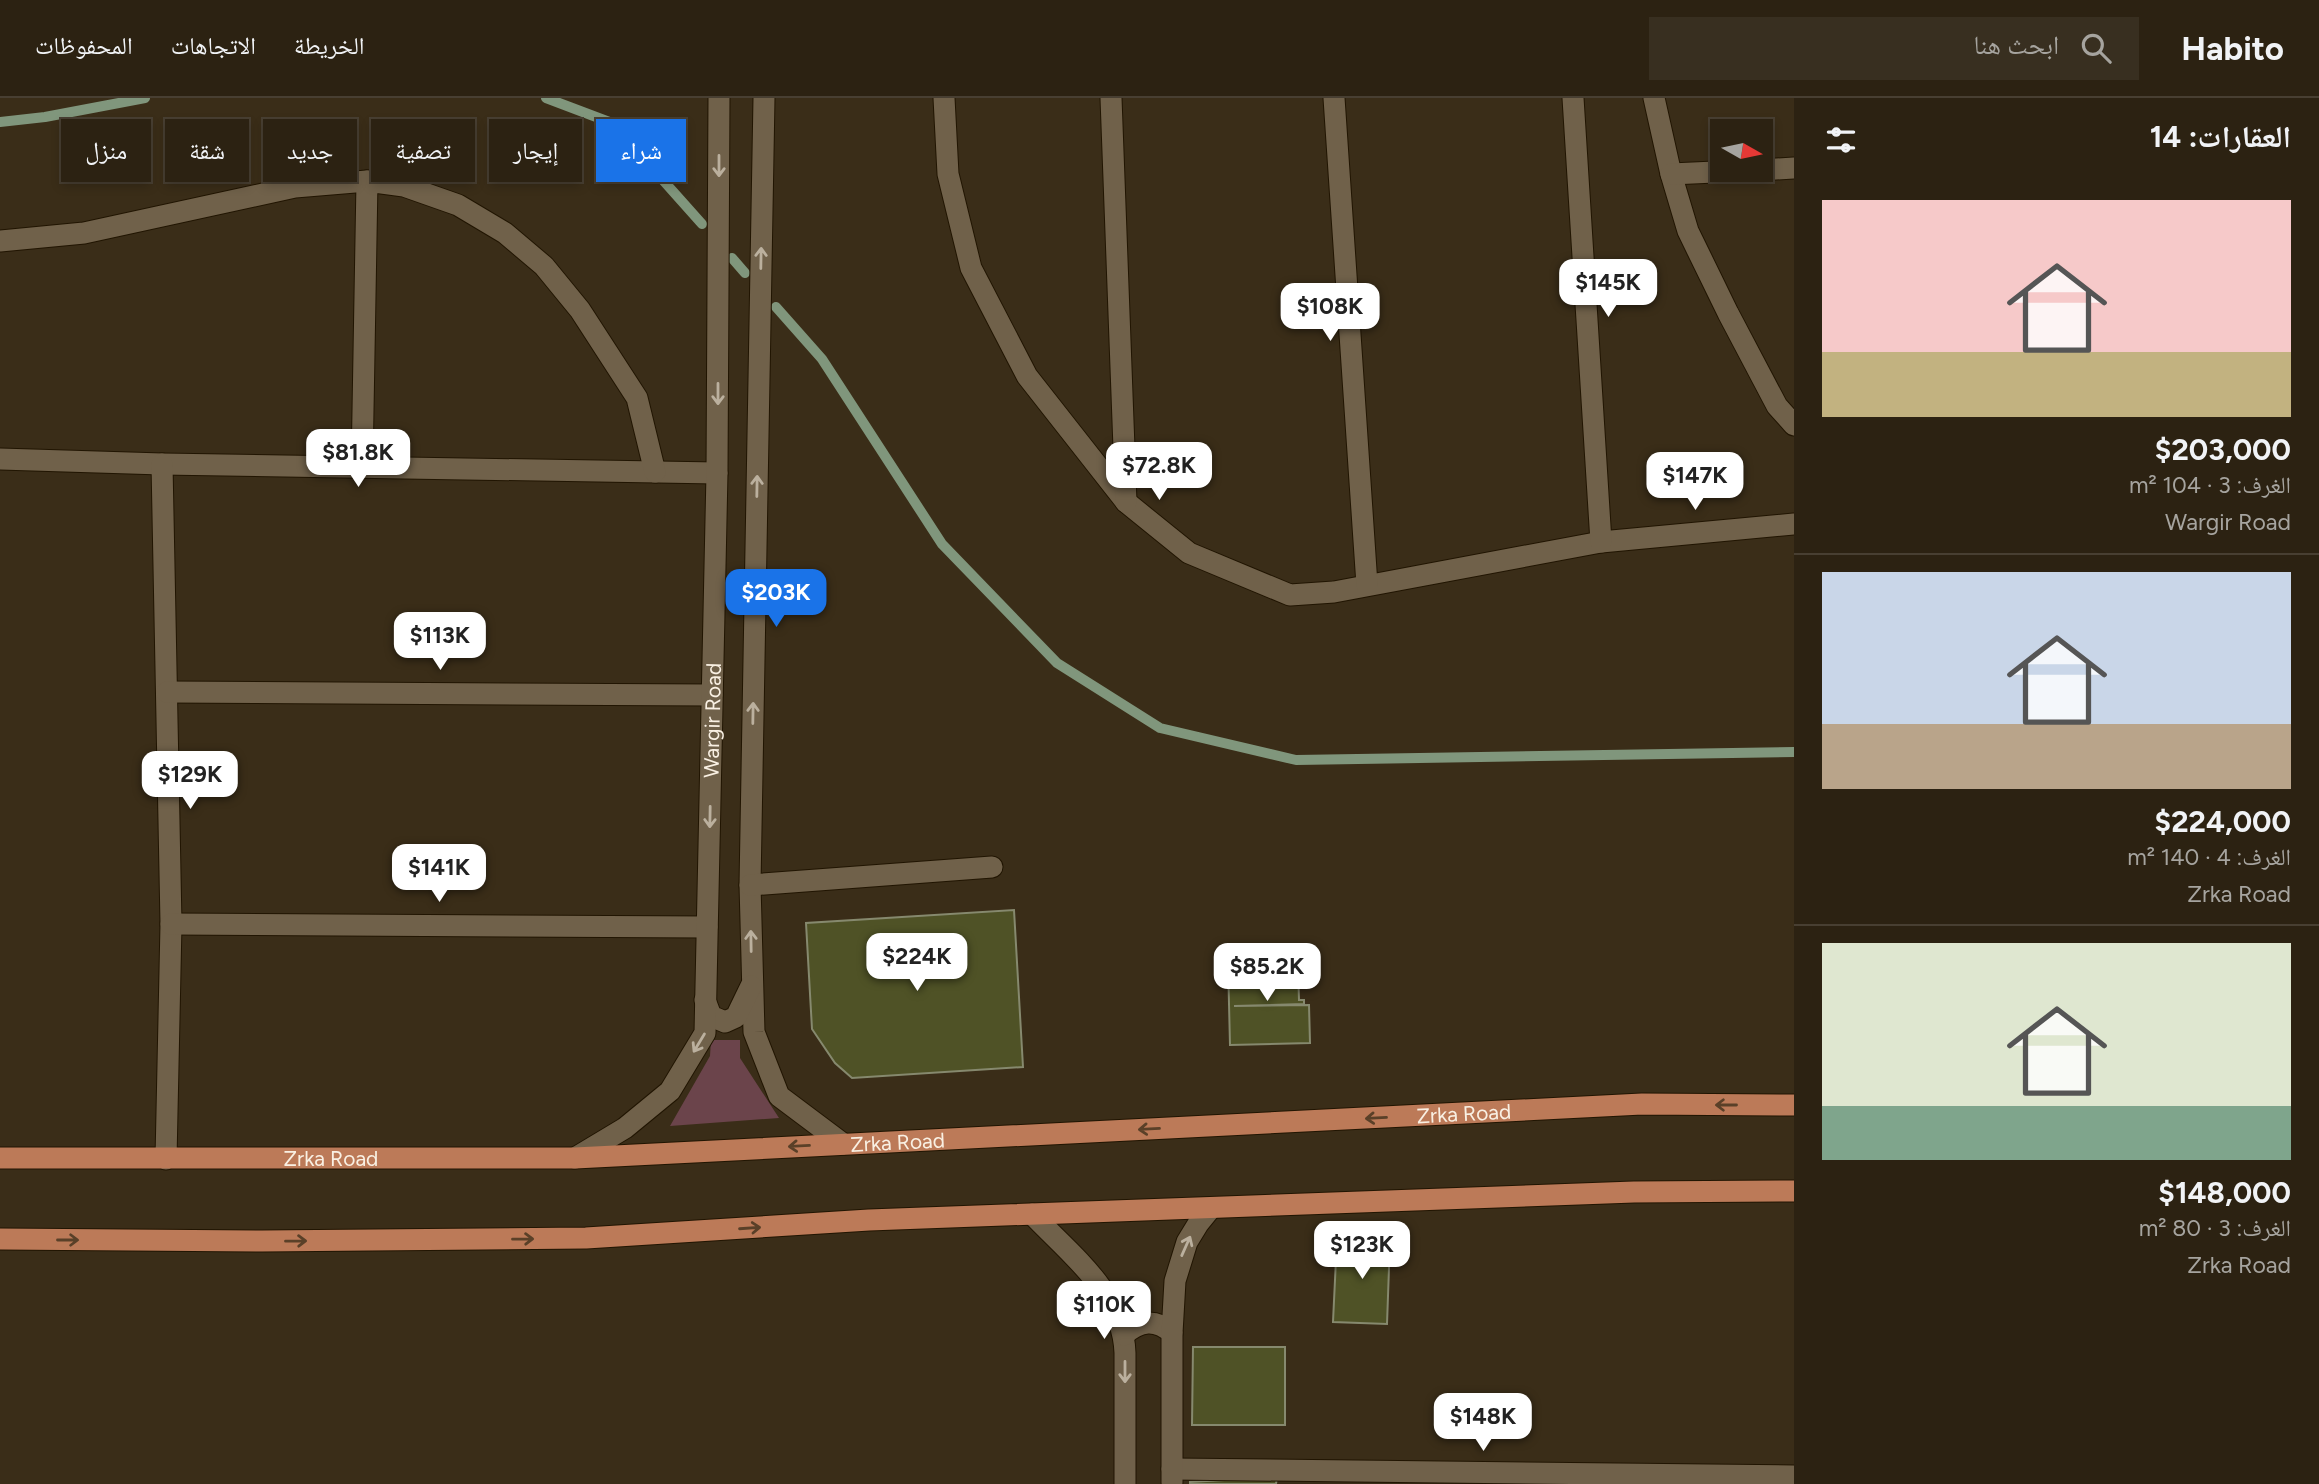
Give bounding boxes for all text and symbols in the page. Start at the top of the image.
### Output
search box [1649,17,2139,80]
text: ابحث هنا [1974,29,2059,61]
icon: search [2077,29,2115,67]
text: Habito [2181,29,2284,68]
text: المحفوظات [35,31,133,60]
text: الاتجاهات [171,31,256,60]
text: الخريطة [294,31,365,60]
text: العقارات: 14 [2150,118,2291,155]
chip: منزل [61,119,151,182]
chip: شقة [165,119,249,182]
chip: جديد [263,119,357,182]
chip: تصفية [371,119,475,182]
chip: إيجار [489,119,582,182]
chip: شراء [596,119,686,182]
north arrow [1710,119,1773,182]
map controls [1710,119,1773,182]
icon: filters [1822,121,1860,159]
one-way arrow [712,154,726,177]
icon: home [1994,245,2120,371]
one-way arrow [755,247,768,270]
pin: $145K [1559,260,1657,319]
text: $145K [1575,268,1641,296]
pin: $108K [1281,284,1379,343]
text: $108K [1297,292,1363,320]
one-way arrow [711,382,724,405]
pin: $81.8K [301,430,415,489]
text: $203,000 [2155,431,2291,468]
text: $81.8K [322,438,394,466]
pin: $72.8K [1102,442,1216,502]
text: $72.8K [1122,451,1196,479]
pin: $147K [1646,452,1744,512]
text: $147K [1662,461,1728,489]
text: الغرف: 3 · 104 m² [2129,471,2291,499]
one-way arrow [750,474,764,497]
text: Wargir Road [2165,508,2291,536]
pin: $203K [727,570,825,629]
text: $203K [741,578,811,606]
pin: $113K [391,612,489,672]
icon: home [1994,617,2120,743]
text: $113K [410,621,470,649]
street label: Wargir Road [698,663,725,778]
one-way arrow [746,702,760,725]
pin: $129K [141,752,239,811]
text: $129K [158,760,222,788]
text: $224,000 [2155,803,2291,840]
one-way arrow [703,805,716,828]
text: الغرف: 4 · 140 m² [2127,843,2291,871]
pin: $141K [390,844,488,904]
text: $141K [408,853,470,881]
text: Zrka Road [2187,880,2291,908]
one-way arrow [744,929,758,952]
pin: $224K [868,934,966,993]
text: $224K [882,942,952,970]
pin: $85.2K [1210,944,1324,1003]
text: $85.2K [1230,952,1304,980]
icon: home [1994,988,2120,1114]
one-way arrow [691,1032,705,1052]
street label: Zrka Road [1416,1098,1512,1128]
one-way arrow [1715,1098,1738,1112]
one-way arrow [1365,1111,1388,1124]
one-way arrow [1138,1122,1161,1135]
street label: Zrka Road [850,1127,946,1157]
one-way arrow [789,1140,811,1153]
street label: Zrka Road [284,1146,378,1171]
text: $148,000 [2158,1174,2291,1211]
text: الغرف: 3 · 80 m² [2139,1214,2291,1242]
one-way arrow [739,1221,761,1234]
pin: $123K [1313,1222,1411,1281]
text: $123K [1330,1230,1394,1258]
one-way arrow [511,1232,534,1245]
one-way arrow [56,1233,79,1247]
one-way arrow [284,1234,307,1248]
one-way arrow [1180,1236,1193,1257]
text: Zrka Road [2187,1251,2291,1279]
pin: $110K [1055,1282,1153,1341]
text: $110K [1073,1290,1135,1318]
one-way arrow [1118,1360,1132,1383]
pin: $148K [1434,1394,1532,1453]
text: $148K [1450,1402,1516,1430]

